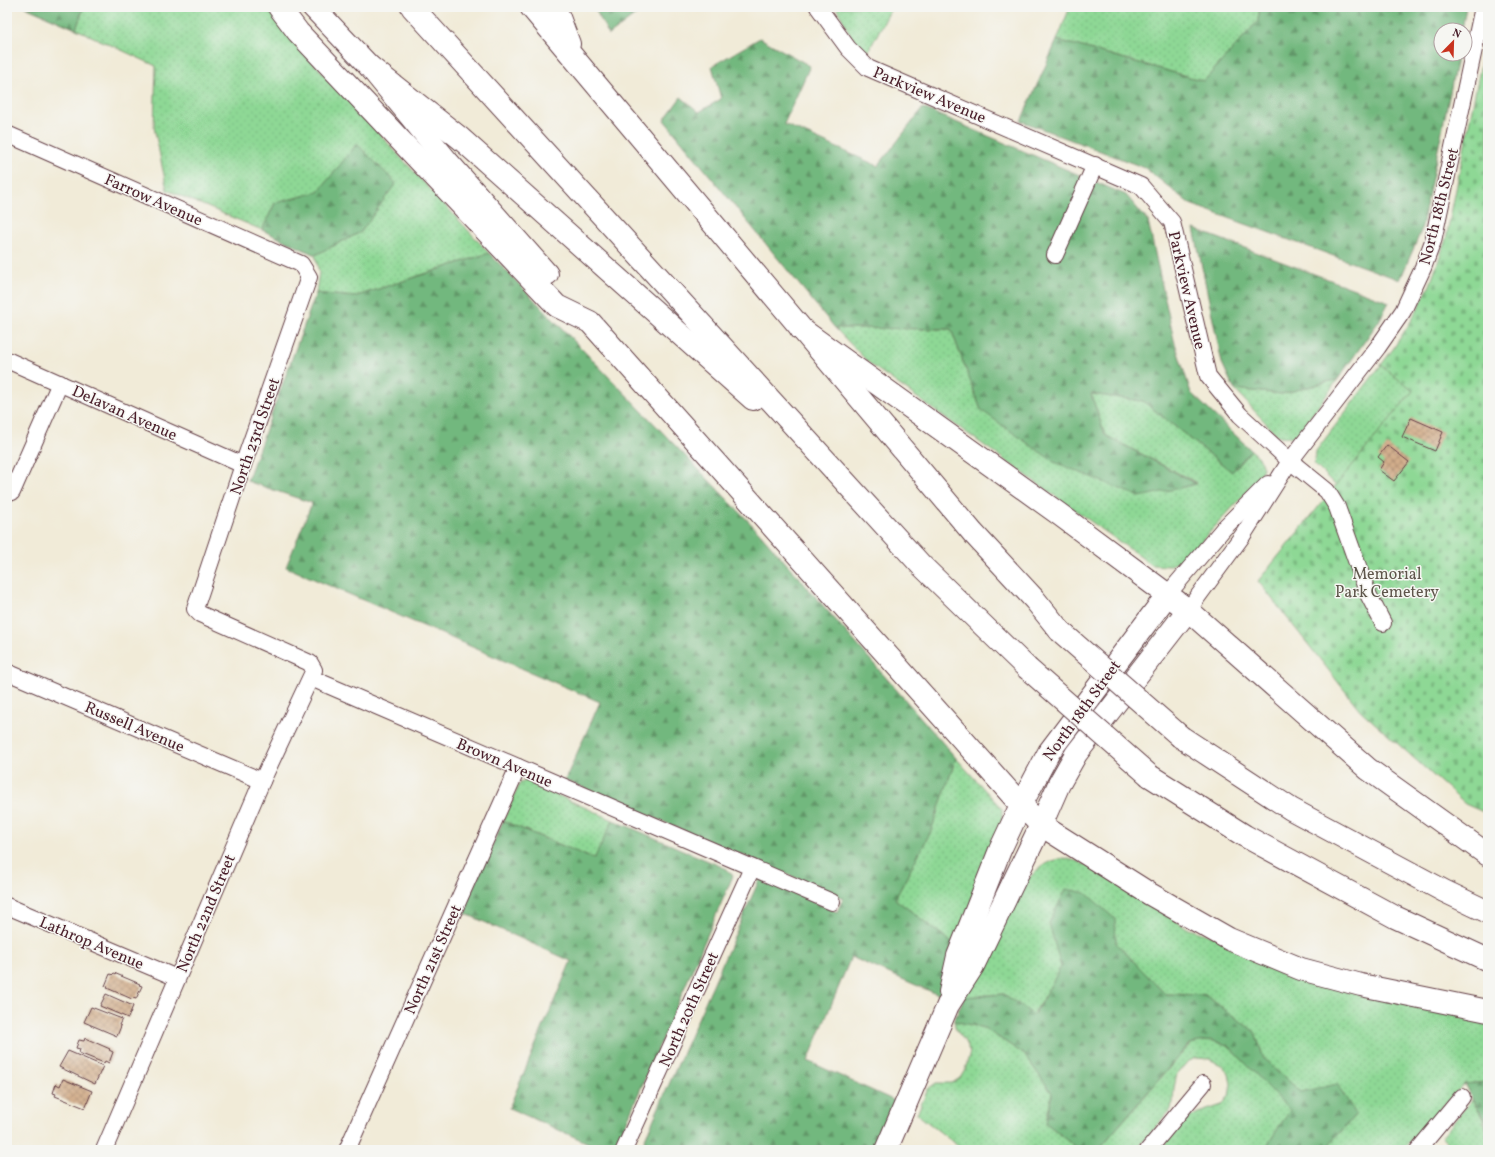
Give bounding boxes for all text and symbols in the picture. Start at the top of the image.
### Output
north arrow [1433,22,1473,62]
text: N [1450,26,1463,43]
street label: Parkview Avenue [869,62,989,130]
street label: North 18th Street [1415,145,1465,267]
street label: Farrow Avenue [101,169,206,232]
street label: Parkview Avenue [1162,229,1210,352]
street label: North 23rd Street [226,375,286,498]
street label: Delavan Avenue [68,381,180,447]
park label: Memorial Park Cemetery [1335,564,1439,604]
street label: North 18th Street [1038,656,1127,766]
street label: Russell Avenue [81,697,187,759]
street label: Brown Avenue [453,734,556,794]
street label: North 22nd Street [172,851,242,976]
street label: North 21st Street [400,901,468,1018]
street label: Lathrop Avenue [35,912,147,976]
street label: North 20th Street [655,948,725,1071]

